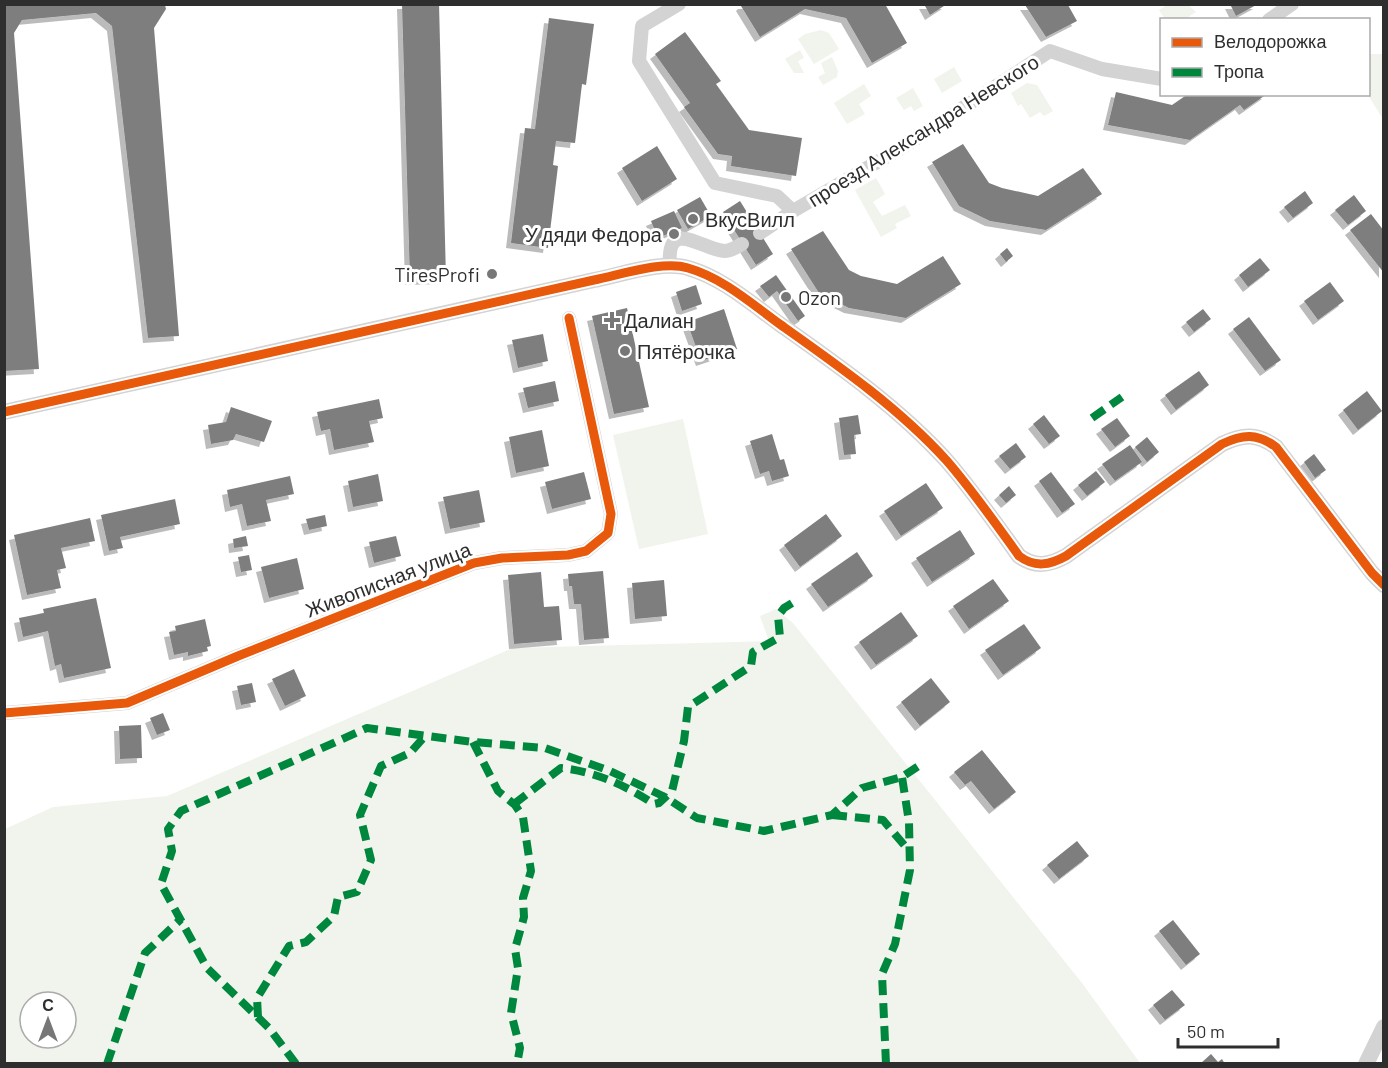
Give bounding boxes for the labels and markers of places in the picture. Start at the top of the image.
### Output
place label: ВкусВилл [705,207,795,231]
marker: ВкусВилл [686,212,700,226]
place label: У дяди Федора [525,222,663,246]
marker: У дяди Федора [667,227,681,241]
place label: TiresProfi [394,262,480,286]
marker: TiresProfi [485,267,499,281]
place label: Ozon [798,285,841,309]
marker: Ozon [779,290,793,304]
place label: Далиан [624,308,694,332]
marker: Далиан [605,313,619,327]
place label: Пятёрочка [637,339,736,363]
marker: Пятёрочка [618,344,632,358]

